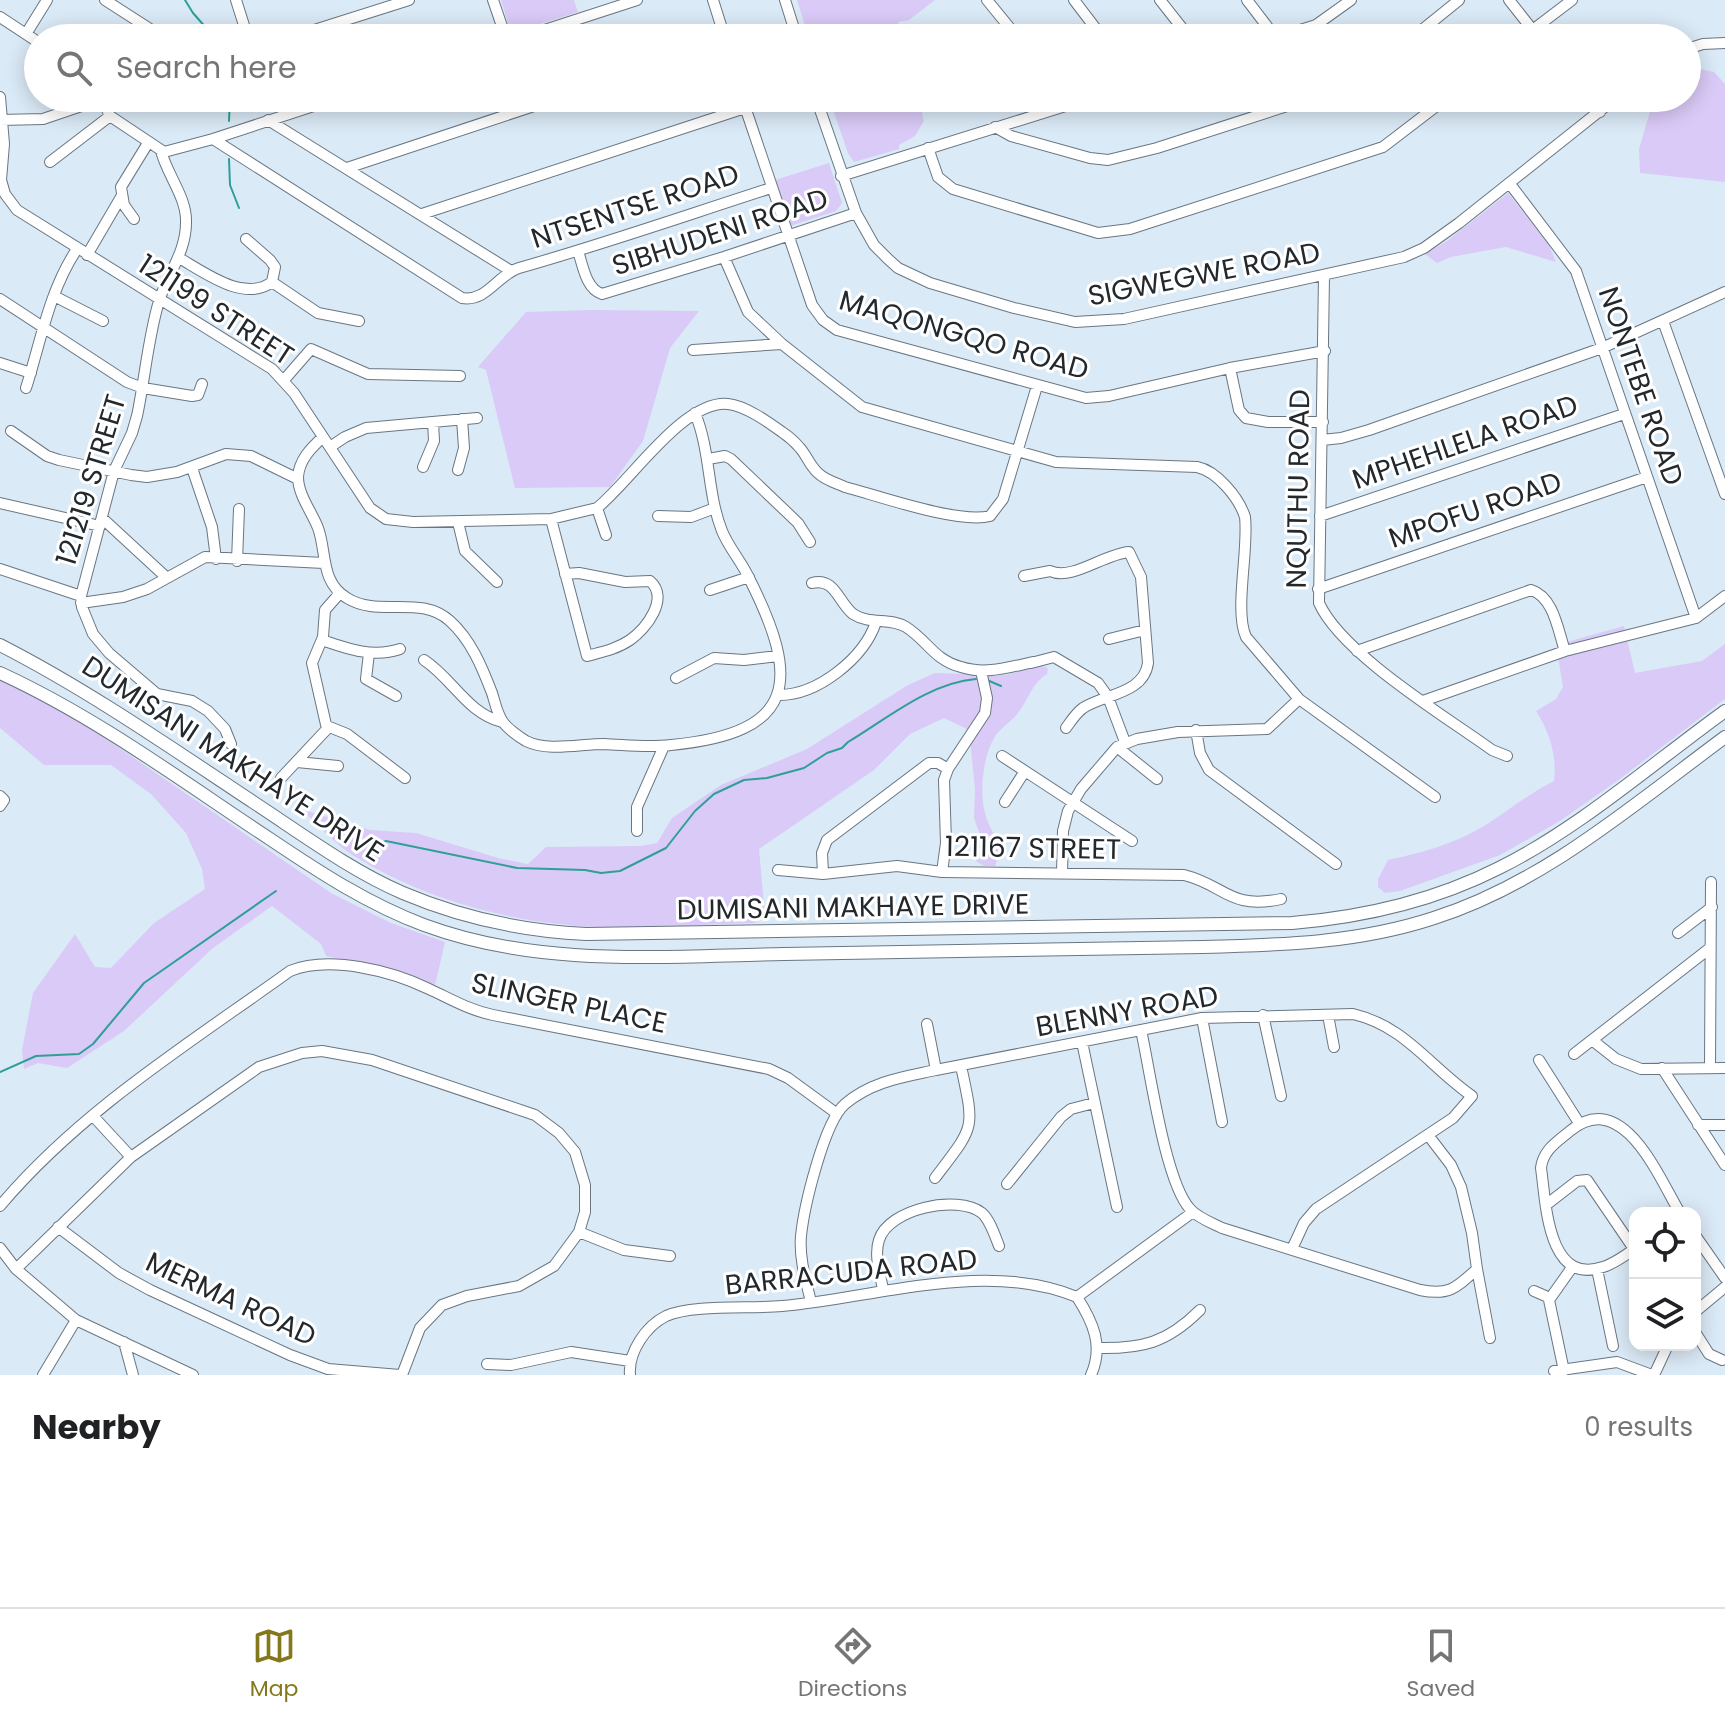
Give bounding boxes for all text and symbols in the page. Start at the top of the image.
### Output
search box [24,24,1701,112]
icon: search [52,46,96,90]
text: Search here [116,46,297,89]
street label: NTSENTSE ROAD [526,154,744,258]
street label: SIBHUDENI ROAD [607,179,833,285]
street label: SIGWEGWE ROAD [1085,232,1323,316]
street label: 121199 STREET [131,245,301,375]
street label: MAQONGQO ROAD [835,281,1093,389]
street label: NONTEBE ROAD [1589,282,1693,490]
street label: MPHEHLELA ROAD [1347,385,1583,499]
street label: NQUTHU ROAD [1277,389,1319,589]
street label: 121219 STREET [47,390,135,570]
street label: MPOFU ROAD [1383,462,1567,558]
street label: DUMISANI MAKHAYE DRIVE [75,647,391,871]
street label: 121167 STREET [945,827,1121,869]
street label: DUMISANI MAKHAYE DRIVE [677,884,1029,930]
street label: SLINGER PLACE [468,963,670,1043]
street label: BLENNY ROAD [1033,976,1221,1046]
map controls [1629,1207,1701,1351]
button: locate [1629,1207,1701,1279]
street label: BARRACUDA ROAD [723,1239,979,1305]
street label: MERMA ROAD [140,1243,322,1355]
button: layers [1629,1279,1701,1351]
text: Nearby [32,1403,161,1451]
text: 0 results [1584,1409,1693,1445]
tab: Map [250,1624,298,1705]
tab: Directions [798,1624,907,1705]
tab: Saved [1407,1624,1475,1705]

